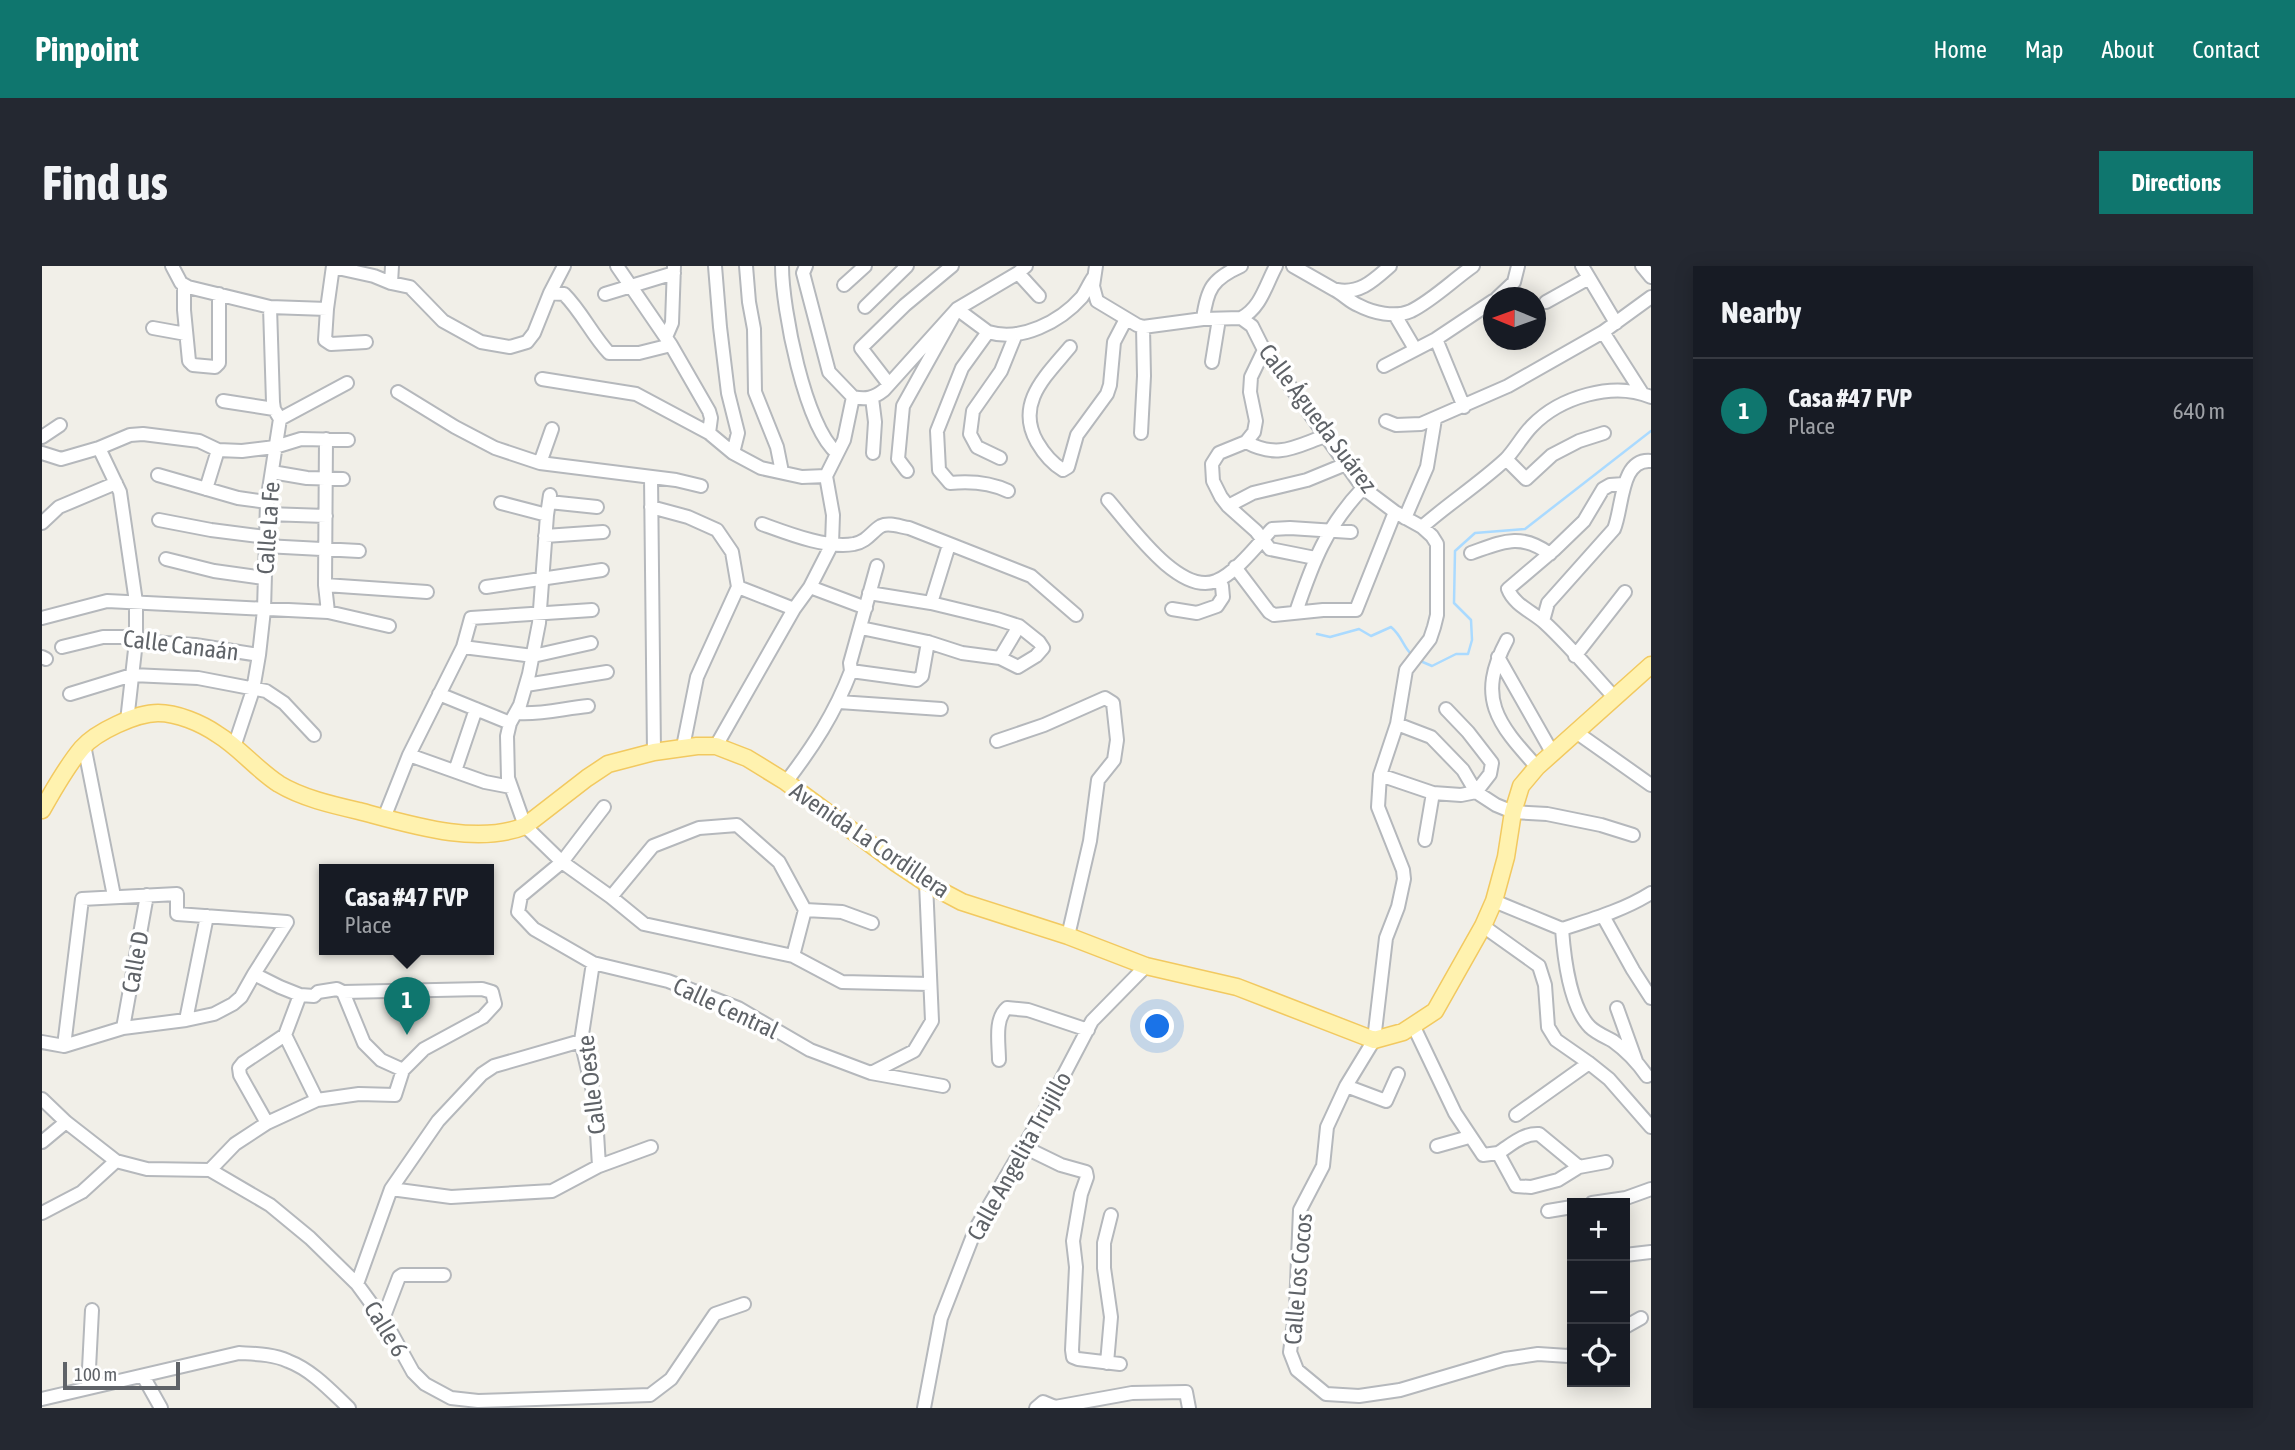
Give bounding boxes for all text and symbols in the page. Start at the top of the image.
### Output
text: Pinpoint [35,30,139,68]
text: Home [1933,36,1987,63]
text: Map [2025,36,2063,63]
text: About [2101,36,2154,63]
text: Contact [2192,36,2260,63]
button: Directions [2099,151,2253,214]
text: Find us [42,154,168,210]
north arrow [1483,287,1546,350]
text: Nearby [1721,295,1801,329]
street label: Calle Águeda Suárez [1254,339,1383,498]
text: Casa #47 FVP [1788,383,1912,413]
text: 1 [1739,398,1749,424]
text: 640 m [2173,398,2225,424]
text: Place [1788,413,1835,439]
street label: Calle La Fe [251,481,285,575]
street label: Calle Canaán [122,625,240,665]
street label: Avenida La Cordillera [785,777,955,903]
popup [319,864,494,955]
text: Casa #47 FVP [344,882,469,912]
text: Place [344,912,392,938]
street label: Calle D [116,929,154,995]
street label: Calle Central [669,972,783,1044]
pin: 1 [384,977,430,1035]
your location [1140,1009,1174,1043]
street label: Calle Oeste [572,1034,610,1136]
street label: Calle Angelita Trujillo [961,1067,1077,1245]
map controls [1567,1198,1630,1387]
button: + [1567,1198,1630,1261]
street label: Calle Los Cocos [1279,1212,1317,1346]
button: − [1567,1261,1630,1324]
street label: Calle 6 [359,1296,413,1362]
button: locate [1567,1324,1630,1387]
scale bar [63,1359,180,1391]
text: 100 m [74,1363,117,1385]

